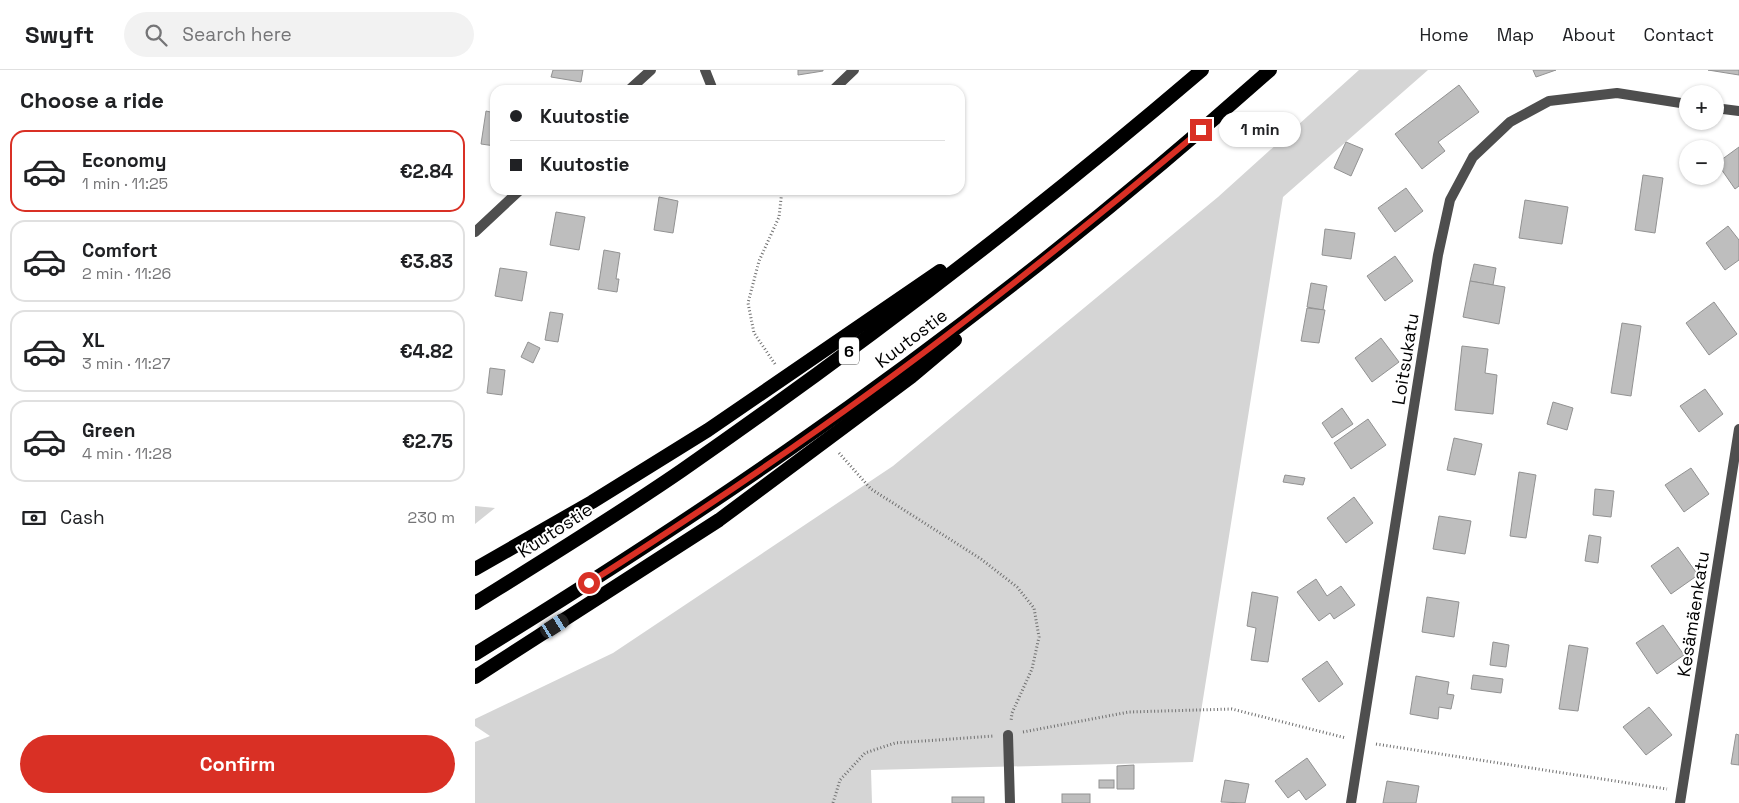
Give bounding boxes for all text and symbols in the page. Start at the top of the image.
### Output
search box [124,12,474,57]
text: Swyft [25,19,94,50]
icon: search [142,21,170,49]
text: Search here [182,22,292,47]
text: Home [1420,23,1469,46]
text: Map [1497,23,1534,46]
text: About [1562,23,1616,46]
text: Contact [1644,23,1714,46]
map controls [1679,85,1724,185]
button: + [1679,85,1724,130]
text: Choose a ride [20,86,164,114]
text: Kuutostie [540,104,629,129]
callout: 1 min [1219,112,1301,148]
route end [1190,119,1212,141]
text: 1 min [1240,119,1280,140]
button: − [1679,140,1724,185]
text: Economy [82,148,166,173]
icon: car [22,149,67,194]
text: Kuutostie [540,152,629,177]
text: €2.84 [400,159,453,184]
text: 1 min · 11:25 [82,173,168,194]
text: Comfort [82,238,158,263]
icon: car [22,239,67,284]
text: €3.83 [400,249,453,274]
text: 2 min · 11:26 [82,263,171,284]
street label: Kuutostie [870,303,952,373]
street label: Loitsukatu [1386,311,1424,407]
text: XL [82,328,105,353]
icon: car [22,329,67,374]
road number: 6 [839,338,859,364]
text: €4.82 [400,339,453,364]
text: 3 min · 11:27 [82,353,170,374]
text: Green [82,418,135,443]
icon: car [22,419,67,464]
text: €2.75 [402,429,453,454]
text: 4 min · 11:28 [82,443,172,464]
street label: Kuutostie [513,497,597,563]
icon: cash [20,504,48,532]
text: Cash [60,505,105,530]
text: 230 m [408,507,455,528]
street label: Kesämäenkatu [1672,550,1714,678]
route start [578,572,600,594]
car [538,612,571,640]
button: Confirm [20,735,455,793]

